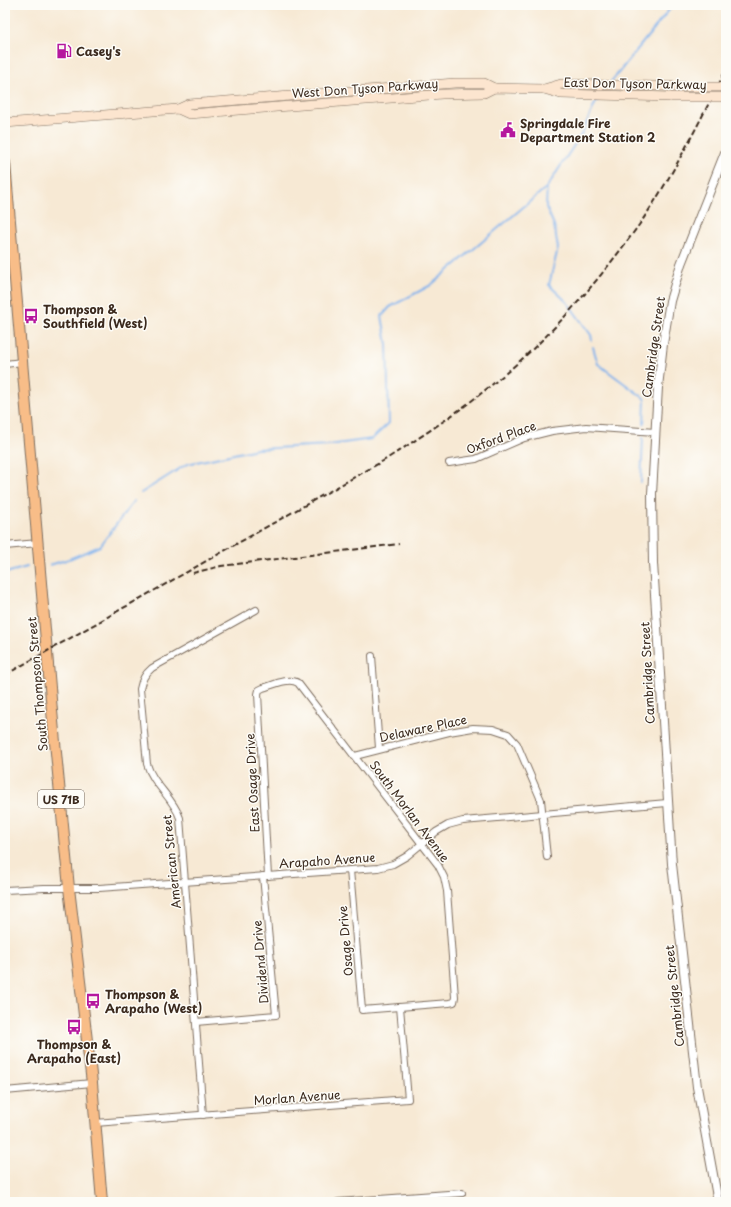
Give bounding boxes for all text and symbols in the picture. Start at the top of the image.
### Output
fuel station icon: Casey's [55,42,73,60]
place label: Casey's [76,42,121,60]
street label: East Don Tyson Parkway [563,73,707,93]
street label: West Don Tyson Parkway [291,74,439,102]
place label: Springdale Fire Department Station 2 [520,114,656,146]
public building icon: Springdale Fire Department Station 2 [499,121,517,139]
street label: Cambridge Street [637,295,669,399]
place label: Thompson & Southfield (West) [43,300,147,332]
bus stop icon: Thompson & Southfield (West) [22,307,40,325]
street label: Oxford Place [463,416,539,458]
street label: South Thompson Street [22,616,52,752]
street label: Cambridge Street [635,621,659,724]
street label: Delaware Place [378,710,468,746]
street label: East Osage Drive [240,733,264,833]
street label: South Morlan Avenue [366,756,454,866]
road number: US 71B [38,790,84,808]
street label: American Street [157,814,185,910]
street label: Arapaho Avenue [278,848,376,872]
street label: Osage Drive [333,905,357,977]
street label: Dividend Drive [247,920,273,1004]
street label: Cambridge Street [660,944,688,1048]
place label: Thompson & Arapaho (West) [105,985,202,1017]
bus stop icon: Thompson & Arapaho (West) [84,992,102,1010]
bus stop icon: Thompson & Arapaho (East) [65,1018,83,1036]
place label: Thompson & Arapaho (East) [27,1035,121,1067]
street label: Morlan Avenue [253,1085,342,1109]

